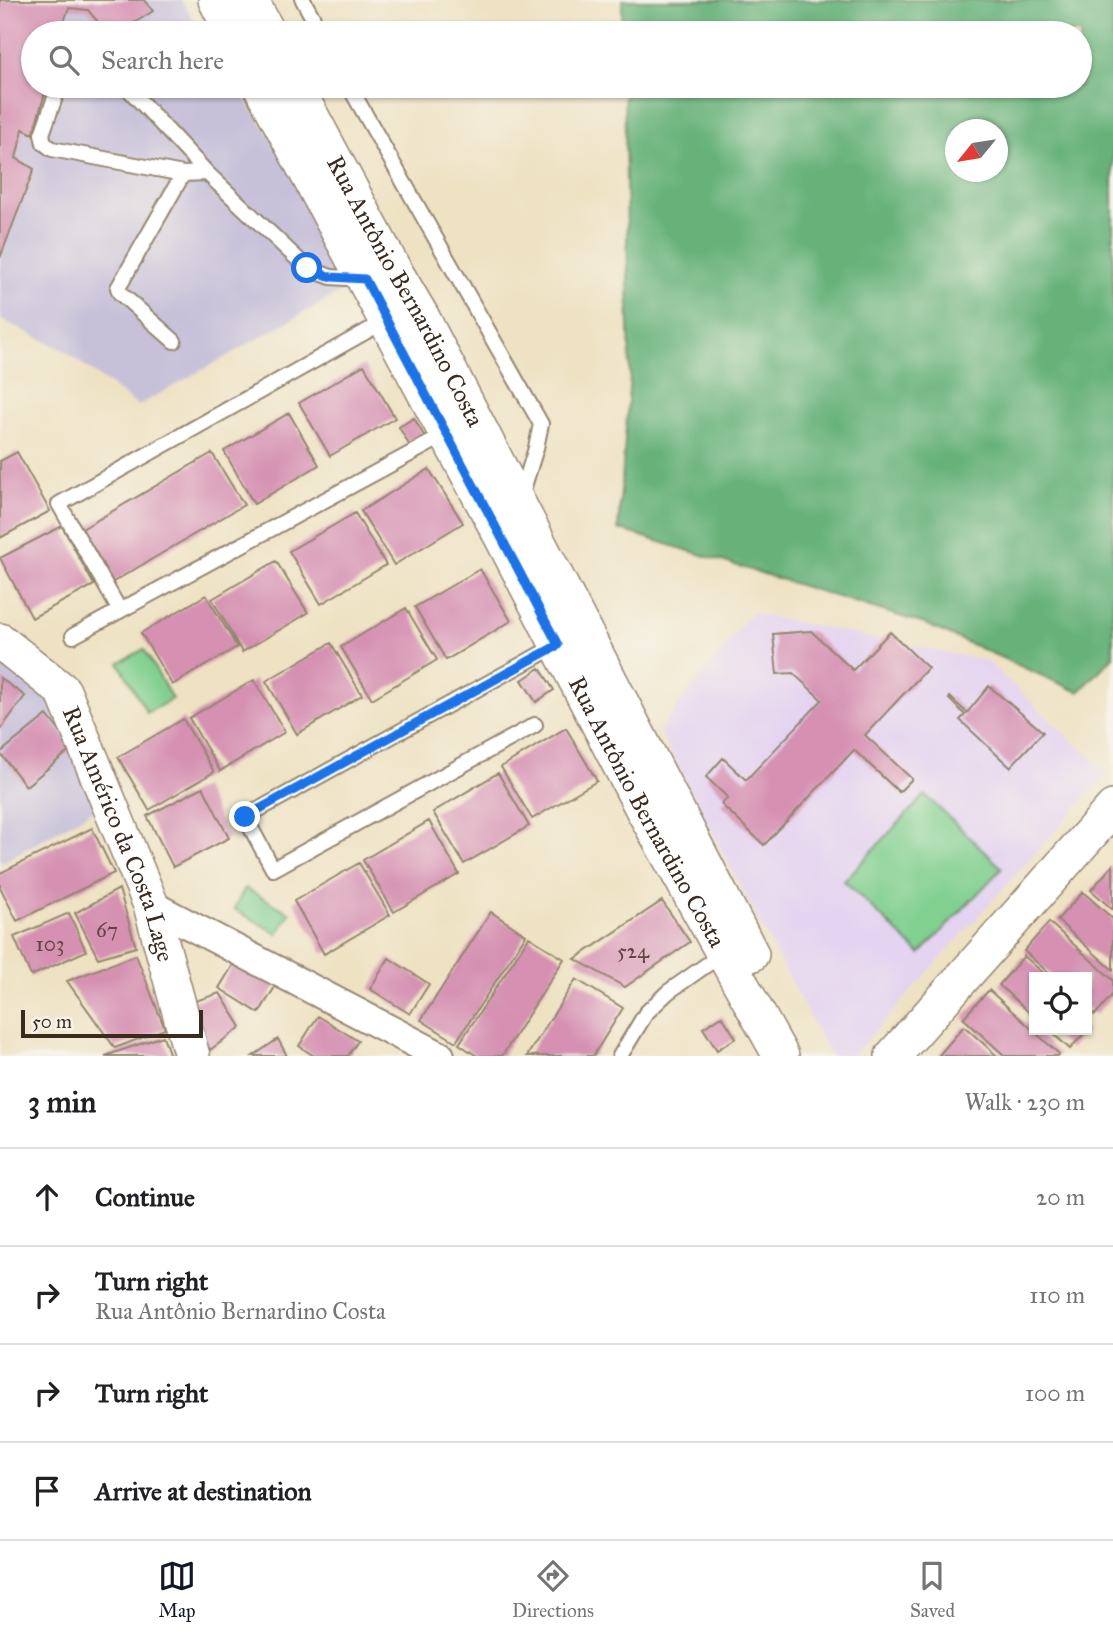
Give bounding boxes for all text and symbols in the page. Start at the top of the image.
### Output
search box [21,21,1092,98]
icon: search [45,41,83,79]
text: Search here [101,44,224,76]
north arrow [945,119,1008,182]
street label: Rua Antônio Bernardino Costa [320,150,491,432]
route start [291,252,322,283]
street label: Rua Antônio Bernardino Costa [562,671,733,953]
street label: Rua Américo da Costa Lage [56,702,181,965]
route end [229,801,260,832]
house number: 67 [96,917,118,943]
house number: 103 [36,931,64,957]
house number: 524 [617,938,650,964]
map controls [1029,972,1092,1035]
button: locate [1029,972,1092,1035]
scale bar [21,1007,203,1039]
text: 50 m [32,1010,72,1033]
text: 3 min [28,1084,96,1120]
text: Walk · 230 m [965,1088,1085,1116]
icon: ahead [28,1178,66,1216]
text: Continue [95,1181,195,1213]
text: 20 m [1036,1183,1085,1211]
text: Turn right [95,1265,208,1297]
icon: right [28,1276,66,1314]
text: 110 m [1029,1281,1085,1309]
text: Rua Antônio Bernardino Costa [95,1297,386,1325]
icon: right [28,1374,66,1412]
text: Turn right [95,1377,208,1409]
text: 100 m [1025,1379,1085,1407]
icon: arrive [28,1472,66,1510]
text: Arrive at destination [95,1475,312,1507]
tab: Map [158,1557,196,1622]
tab: Directions [512,1557,594,1622]
tab: Saved [910,1557,955,1622]

